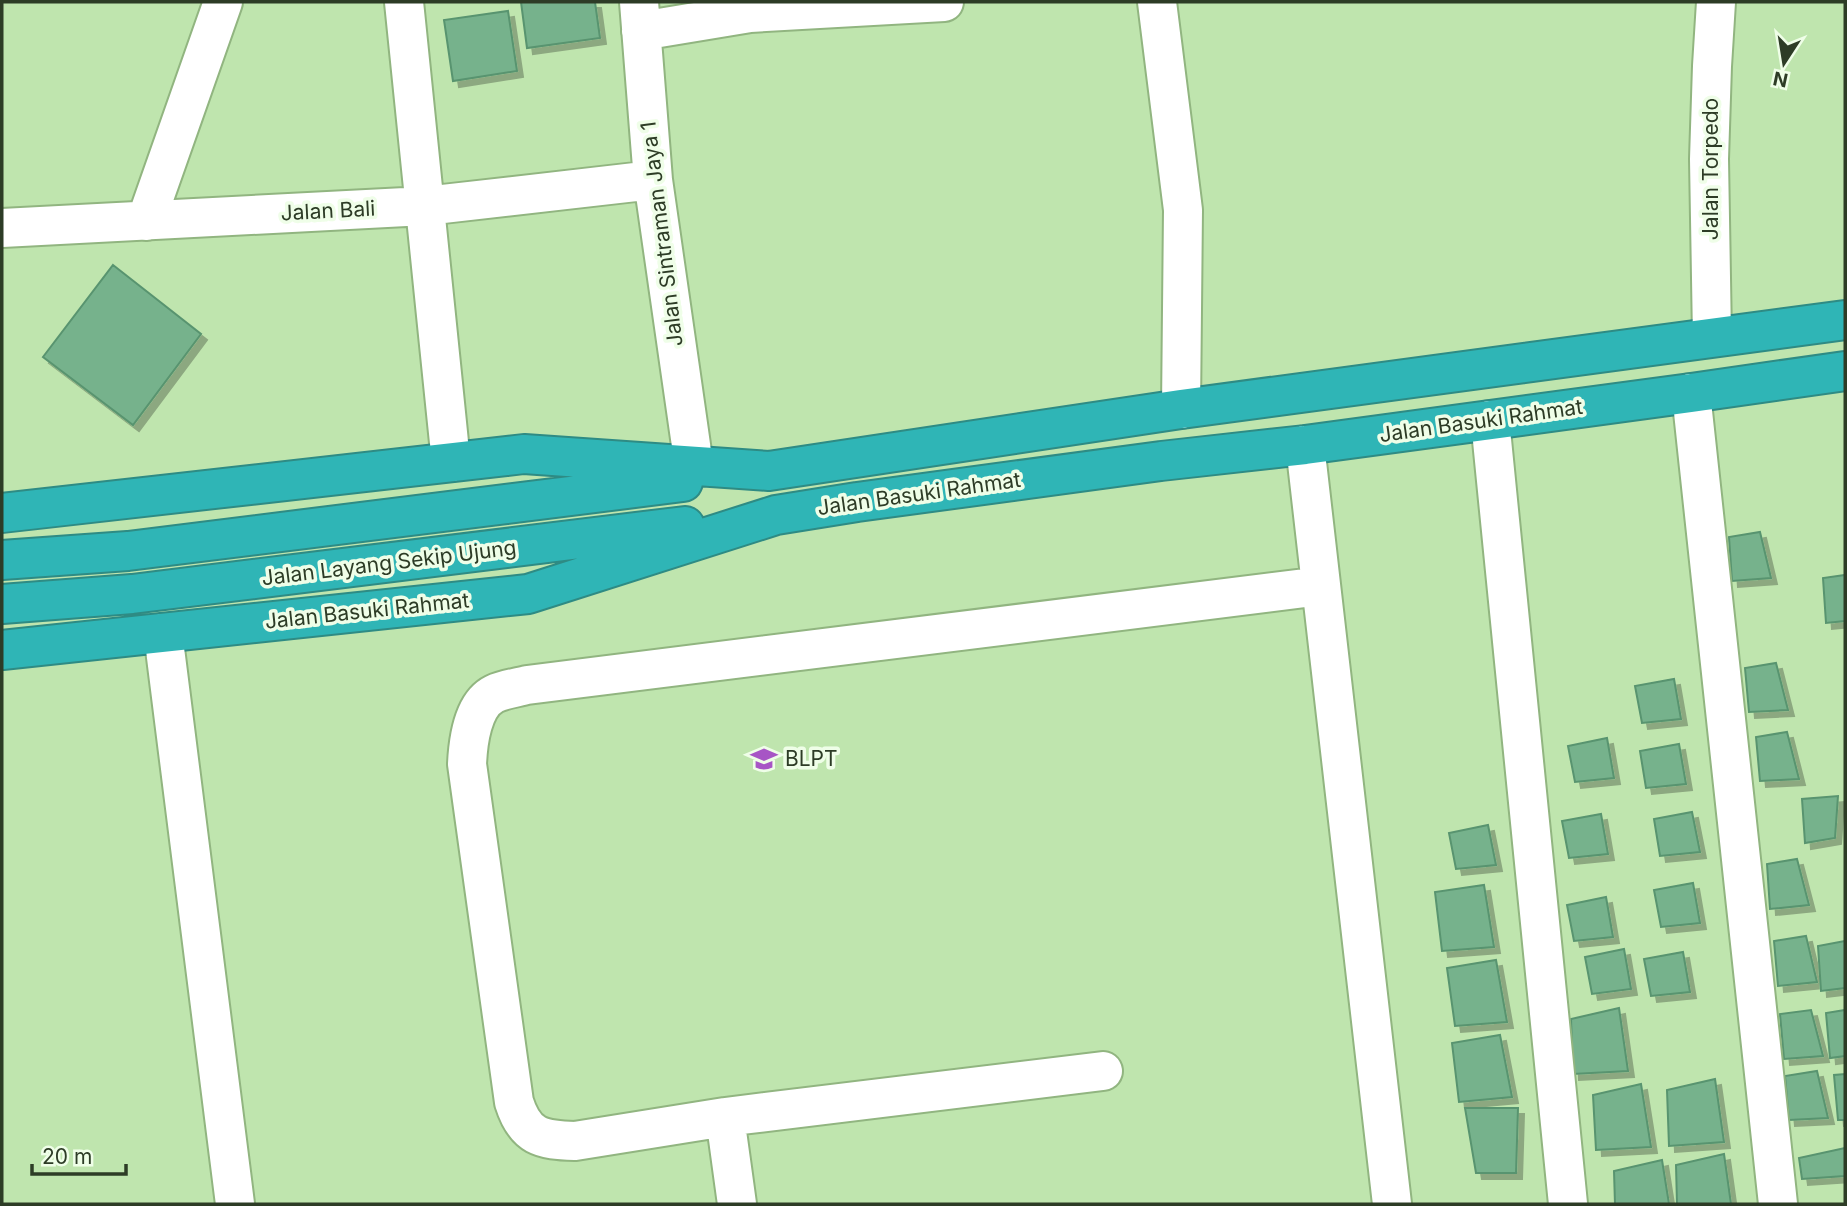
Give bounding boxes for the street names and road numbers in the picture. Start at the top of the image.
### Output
street label: Jalan Torpedo [1698,98,1723,240]
street label: Jalan Sintraman Jaya 1 [635,120,688,348]
street label: Jalan Bali [280,196,376,225]
street label: Jalan Basuki Rahmat [1378,394,1584,447]
street label: Jalan Basuki Rahmat [816,467,1022,520]
street label: Jalan Layang Sekip Ujung [260,534,518,591]
street label: Jalan Basuki Rahmat [264,587,470,634]

